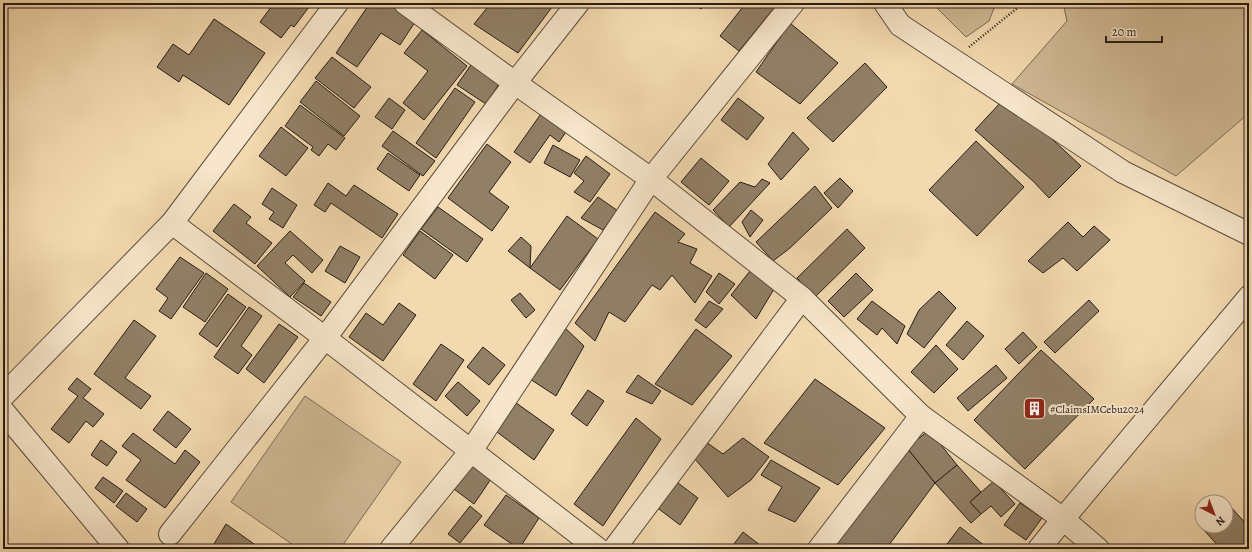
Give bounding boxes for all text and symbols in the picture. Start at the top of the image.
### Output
scale bar [1106,18,1162,44]
text: 20 m [1112,24,1136,40]
building icon: #ClaimsIMCebu2024 [1021,396,1047,422]
place label: #ClaimsIMCebu2024 [1050,402,1144,417]
north arrow [1194,494,1234,534]
text: N [1212,513,1228,529]

